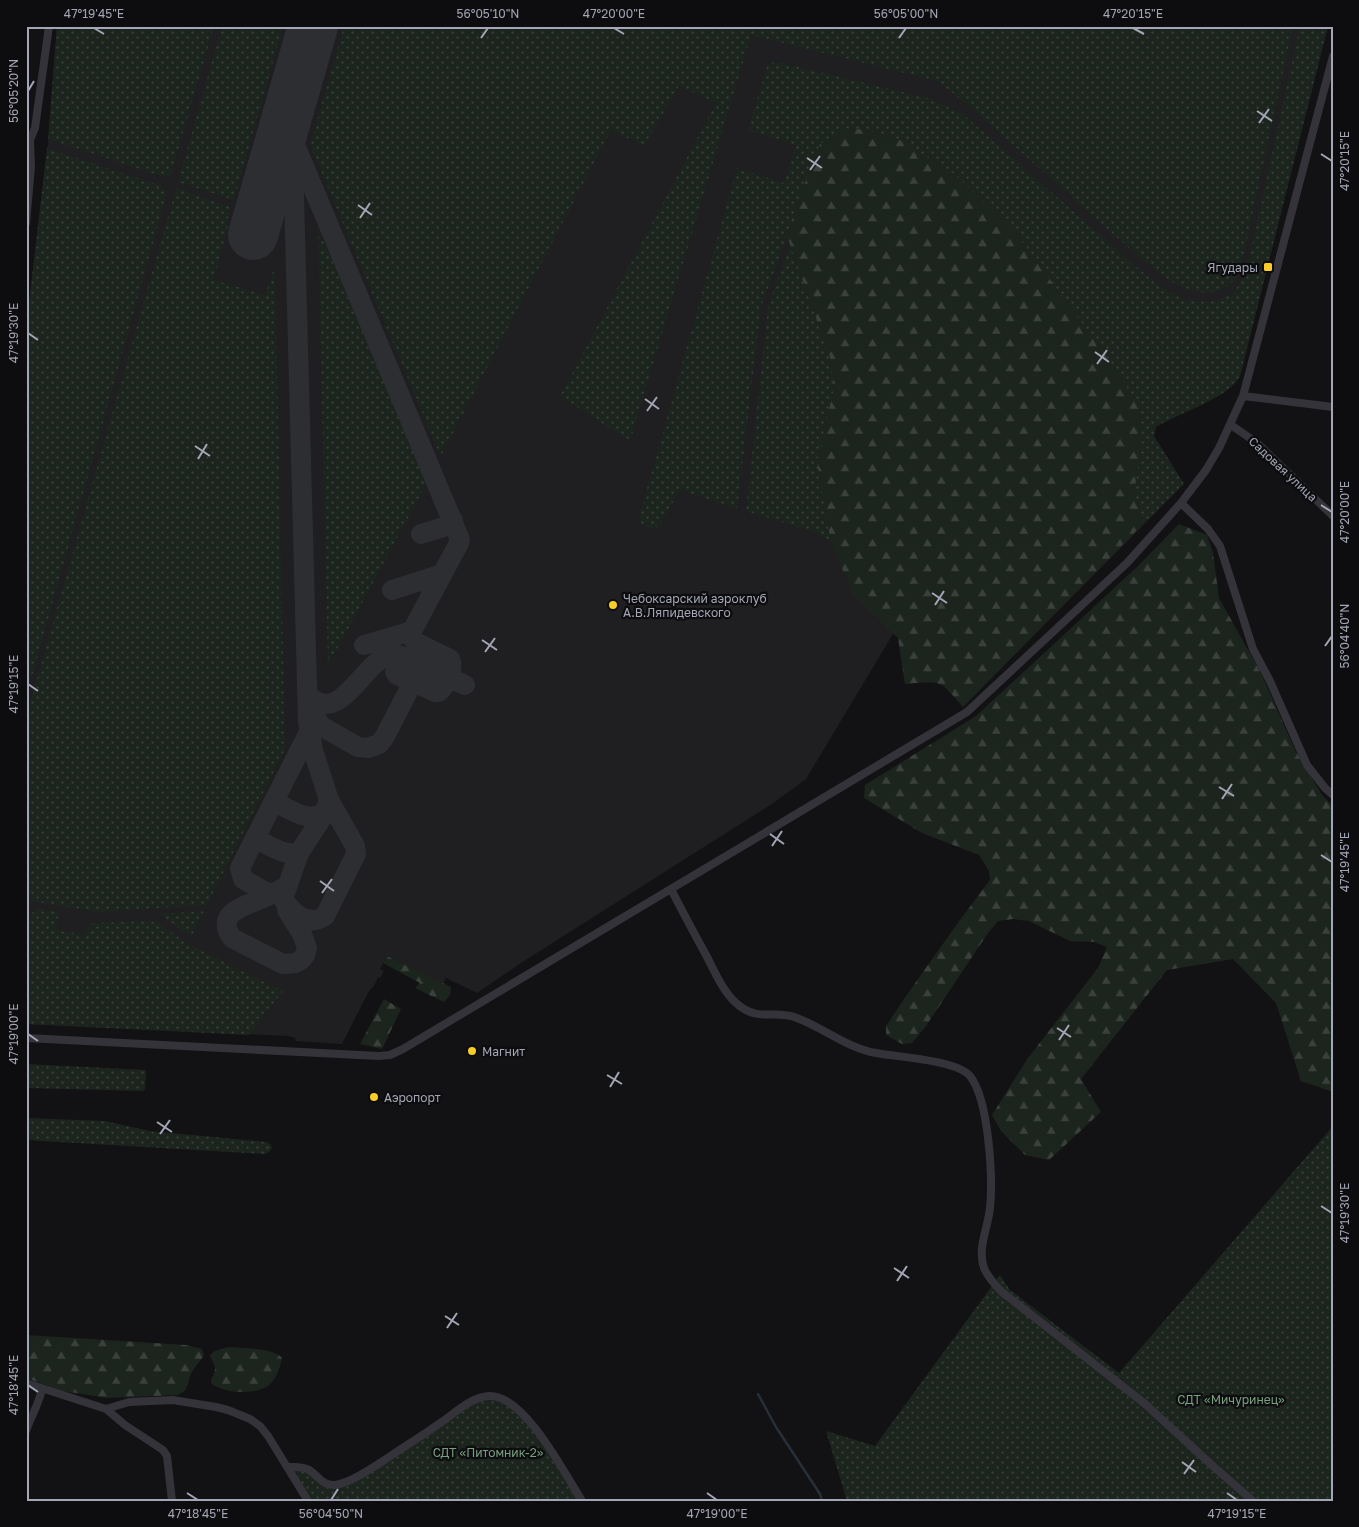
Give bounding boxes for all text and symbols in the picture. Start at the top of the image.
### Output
text: 47°19'45"E [64,6,124,21]
text: 56°05'10"N [456,6,520,21]
text: 47°20'00"E [583,6,645,21]
text: 56°05'00"N [874,6,938,21]
text: 47°20'15"E [1103,6,1163,21]
text: 56°05'20"N [6,59,21,123]
text: 47°20'15"E [1337,131,1352,191]
place label: Ягудары [1207,260,1258,275]
marker: Ягудары [1262,261,1274,273]
text: 47°19'30"E [6,303,21,363]
street label: Садовая улица [1246,434,1320,504]
text: 47°20'00"E [1337,481,1352,543]
place label: Чебоксарский аэроклуб А.В.Ляпидевского [623,591,767,620]
marker: Чебоксарский аэроклуб А.В.Ляпидевского [607,599,619,611]
text: 56°04'40"N [1337,604,1352,668]
text: 47°19'15"E [6,655,21,713]
text: 47°19'45"E [1337,832,1352,892]
text: 47°19'00"E [6,1004,21,1064]
place label: Магнит [482,1044,525,1059]
marker: Магнит [466,1045,478,1057]
place label: Аэропорт [384,1090,441,1105]
marker: Аэропорт [368,1091,380,1103]
text: 47°19'30"E [1337,1183,1352,1243]
text: 47°18'45"E [6,1355,21,1415]
park label: СДТ «Мичуринец» [1177,1392,1285,1407]
park label: СДТ «Питомник-2» [433,1445,544,1460]
text: 47°18'45"E [168,1506,228,1521]
text: 56°04'50"N [299,1506,363,1521]
text: 47°19'00"E [687,1506,747,1521]
text: 47°19'15"E [1208,1506,1266,1521]

